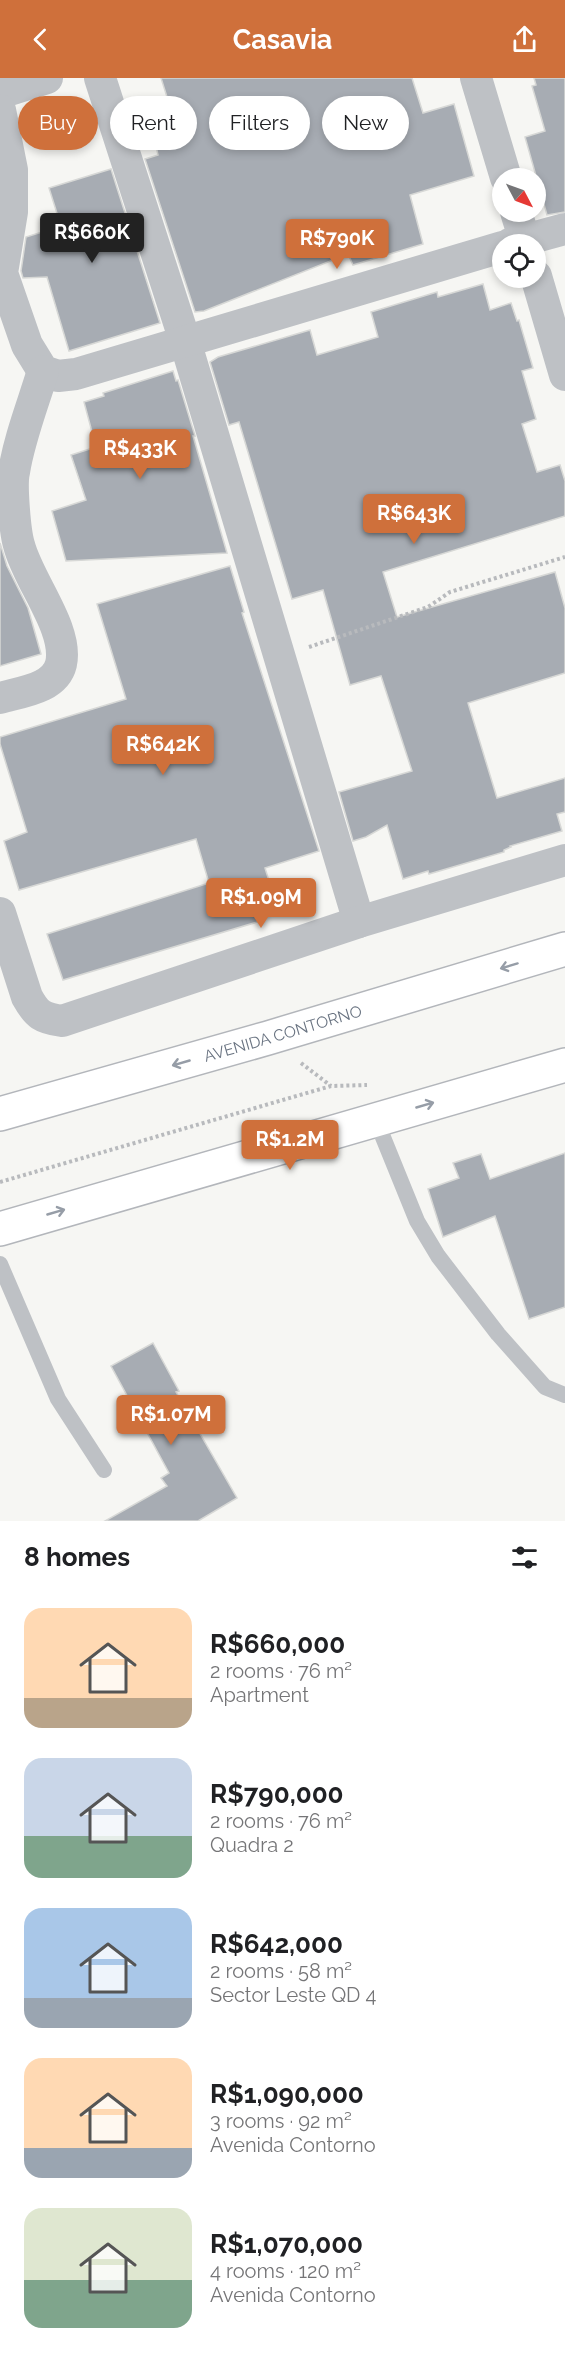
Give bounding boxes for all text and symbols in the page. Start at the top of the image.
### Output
icon: back [24,23,57,56]
icon: share [508,23,541,56]
text: Casavia [233,24,332,55]
chip: Buy [18,96,98,150]
chip: Rent [110,96,197,150]
chip: Filters [209,96,310,150]
chip: New [322,96,409,150]
north arrow [492,168,546,222]
map controls [492,168,546,288]
pin: R$660K [43,213,141,264]
pin: R$790K [288,219,386,270]
text: R$660K [54,220,130,244]
text: R$790K [300,226,374,250]
button: locate [492,234,546,288]
pin: R$433K [91,429,189,480]
text: R$433K [103,436,177,460]
pin: R$643K [365,494,463,545]
text: R$643K [377,501,451,525]
pin: R$642K [114,725,212,776]
text: R$642K [126,732,200,756]
pin: R$1.09M [206,878,316,929]
text: R$1.09M [220,885,302,909]
one-way arrow [500,961,519,972]
street label: AVENIDA CONTORNO [201,1001,364,1065]
one-way arrow [172,1058,191,1069]
one-way arrow [415,1099,434,1111]
pin: R$1.2M [241,1120,339,1171]
text: R$1.2M [256,1127,324,1151]
one-way arrow [46,1206,65,1217]
pin: R$1.07M [116,1395,226,1446]
text: R$1.07M [130,1402,212,1426]
icon: filters [508,1541,541,1574]
text: 8 homes [24,1542,130,1572]
text: R$660,000 [210,1629,345,1659]
icon: home [72,1632,144,1704]
text: 2 rooms · 76 m² [210,1659,352,1683]
text: Apartment [210,1683,309,1707]
text: R$790,000 [210,1779,344,1809]
icon: home [72,1782,144,1854]
text: 2 rooms · 76 m² [210,1809,352,1833]
text: Quadra 2 [210,1833,294,1857]
text: R$642,000 [210,1929,343,1959]
icon: home [72,1932,144,2004]
text: 2 rooms · 58 m² [210,1959,352,1983]
text: Sector Leste QD 4 [210,1983,376,2007]
text: R$1,090,000 [210,2079,364,2109]
icon: home [72,2082,144,2154]
text: 3 rooms · 92 m² [210,2109,352,2133]
text: Avenida Contorno [210,2133,376,2157]
text: R$1,070,000 [210,2229,363,2259]
icon: home [72,2232,144,2304]
text: 4 rooms · 120 m² [210,2259,361,2283]
text: Avenida Contorno [210,2283,376,2307]

